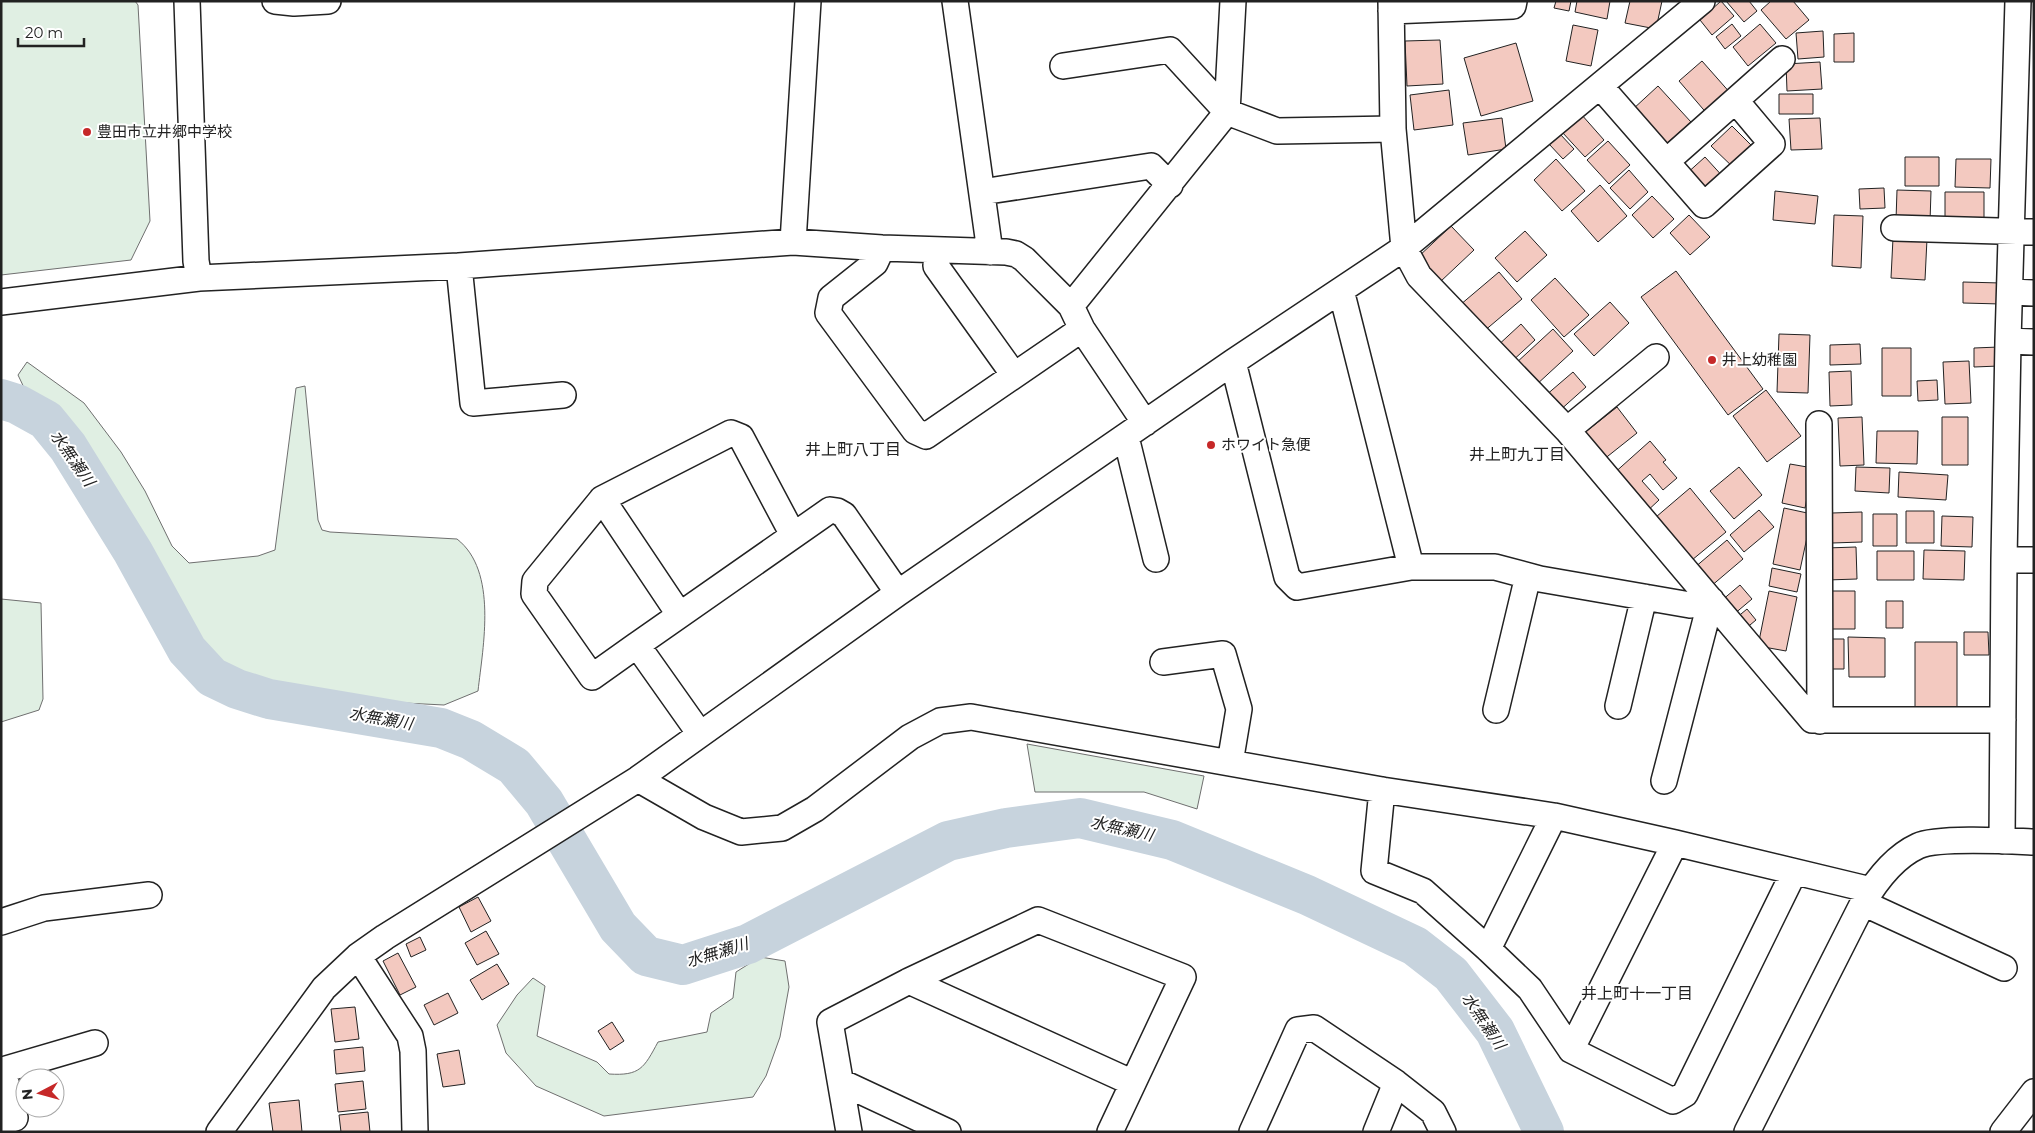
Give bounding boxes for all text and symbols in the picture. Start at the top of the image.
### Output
scale bar [18,15,84,47]
text: 20 m [25,23,63,42]
place label: 豊田市立井郷中学校 [97,122,232,141]
marker: 豊田市立井郷中学校 [81,126,93,138]
place label: 井上幼稚園 [1722,350,1797,369]
marker: 井上幼稚園 [1706,354,1718,366]
water label: 水無瀬川 [46,427,100,492]
place label: ホワイト急便 [1221,435,1311,454]
marker: ホワイト急便 [1205,439,1217,451]
district label: 井上町八丁目 [805,440,901,459]
district label: 井上町九丁目 [1469,445,1565,464]
water label: 水無瀬川 [348,704,416,734]
water label: 水無瀬川 [1089,812,1157,845]
water label: 水無瀬川 [684,933,752,971]
district label: 井上町十一丁目 [1581,984,1693,1003]
water label: 水無瀬川 [1458,989,1510,1055]
north arrow [15,1068,65,1118]
text: N [18,1088,37,1101]

